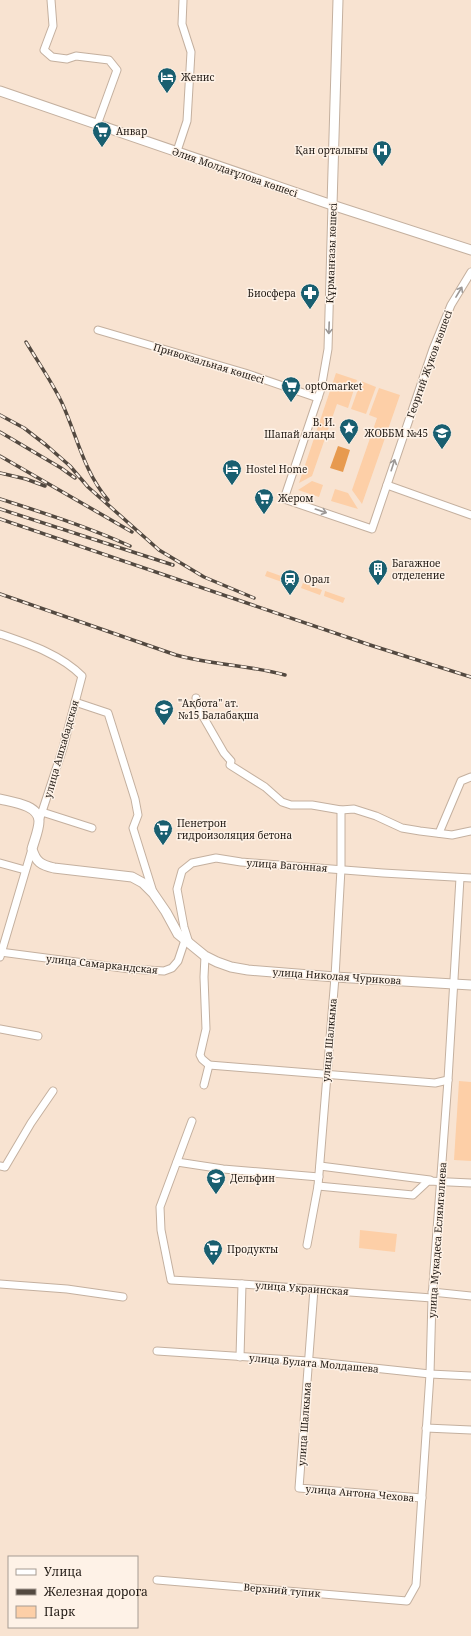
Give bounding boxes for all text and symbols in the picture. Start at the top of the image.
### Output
hotel icon: Женис [156,66,178,94]
place label: Женис [180,70,215,84]
supermarket icon: Анвар [91,120,113,148]
place label: Анвар [116,124,147,138]
hospital icon: Қан орталығы [371,139,393,167]
place label: Қан орталығы [295,143,368,157]
street label: Әлия Молдағұлова көшесі [170,144,300,200]
street label: Құрманғазы көшесі [322,202,340,304]
pharmacy icon: Биосфера [299,282,321,310]
place label: Биосфера [248,286,296,300]
one-way arrow [455,287,463,298]
street label: Георгий Жуков көшесі [403,307,455,420]
one-way arrow [325,321,332,334]
street label: Привокзальная көшесі [152,339,267,387]
supermarket icon: optOmarket [280,375,302,403]
place label: optOmarket [305,379,363,393]
place label: В. И. Шапай алаңы [264,415,335,441]
place icon: В. И. Шапай алаңы [338,417,360,445]
school or university icon: ЖОББМ №45 [431,422,453,450]
place label: ЖОББМ №45 [364,426,428,440]
hotel icon: Hostel Home [221,458,243,486]
one-way arrow [390,459,397,472]
place label: Hostel Home [246,462,307,476]
supermarket icon: Жером [253,487,275,515]
place label: Жером [277,491,314,505]
one-way arrow [315,508,327,516]
place label: Багажное отделение [392,556,445,582]
building icon: Багажное отделение [367,558,389,586]
station icon: Орал [279,568,301,596]
place label: Орал [304,572,330,586]
place label: "Ақбота" ат. №15 Балабақша [178,696,259,722]
street label: улица Ашхабадская [40,698,82,800]
school or university icon: "Ақбота" ат. №15 Балабақша [153,698,175,726]
place label: Пенетрон гидроизоляция бетона [177,816,293,842]
supermarket icon: Пенетрон гидроизоляция бетона [152,818,174,846]
street label: улица Вагонная [246,855,328,875]
street label: улица Самаркандская [45,951,159,977]
street label: улица Николая Чурикова [272,965,402,988]
street label: улица Шалкыма [318,997,340,1083]
street label: улица Мукадеса Еслямгалиева [425,1161,449,1318]
school or university icon: Дельфин [205,1167,227,1195]
place label: Дельфин [230,1171,275,1185]
supermarket icon: Продукты [202,1238,224,1266]
place label: Продукты [227,1242,278,1256]
street label: улица Украинская [255,1278,349,1298]
street label: улица Булата Молдашева [249,1350,380,1376]
street label: улица Шалкыма [294,1381,314,1466]
street label: улица Антона Чехова [305,1481,415,1505]
legend [8,1556,138,1628]
text: Улица [44,1563,82,1580]
street label: Верхний тупик [243,1580,321,1600]
text: Железная дорога [43,1583,148,1600]
text: Парк [44,1603,76,1620]

